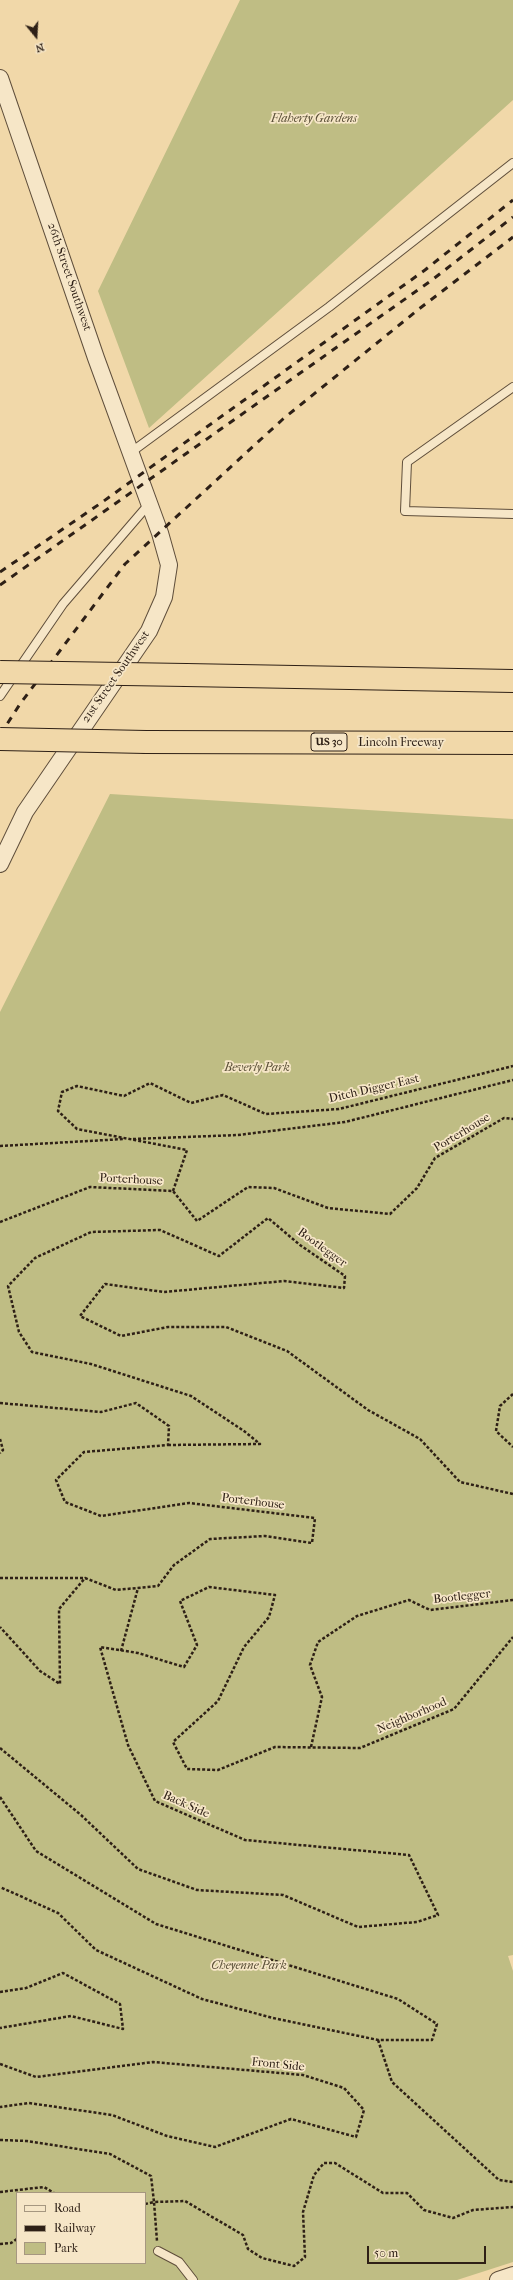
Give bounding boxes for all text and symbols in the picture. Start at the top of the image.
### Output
north arrow [16,16,56,56]
text: N [34,40,46,55]
park label: Flaherty Gardens [271,112,357,126]
street label: 26th Street Southwest [44,221,94,333]
street label: 21st Street Southwest [79,628,153,726]
road number: US 30 [311,733,347,751]
street label: Lincoln Freeway [358,736,444,750]
park label: Beverly Park [224,1061,290,1075]
street label: Ditch Digger East [327,1072,421,1106]
street label: Porterhouse [431,1111,493,1155]
street label: Porterhouse [99,1171,163,1189]
street label: Bootlegger [295,1225,349,1271]
street label: Porterhouse [221,1491,285,1513]
street label: Bootlegger [433,1587,491,1607]
street label: Neighborhood [375,1695,449,1737]
street label: Back Side [160,1788,212,1822]
park label: Cheyenne Park [211,1959,287,1973]
street label: Front Side [251,2055,305,2075]
legend [16,2192,146,2264]
text: Road [54,2201,81,2215]
text: Railway [54,2221,96,2235]
scale bar [369,2238,488,2264]
text: Park [54,2241,78,2255]
text: 50 m [374,2246,398,2260]

